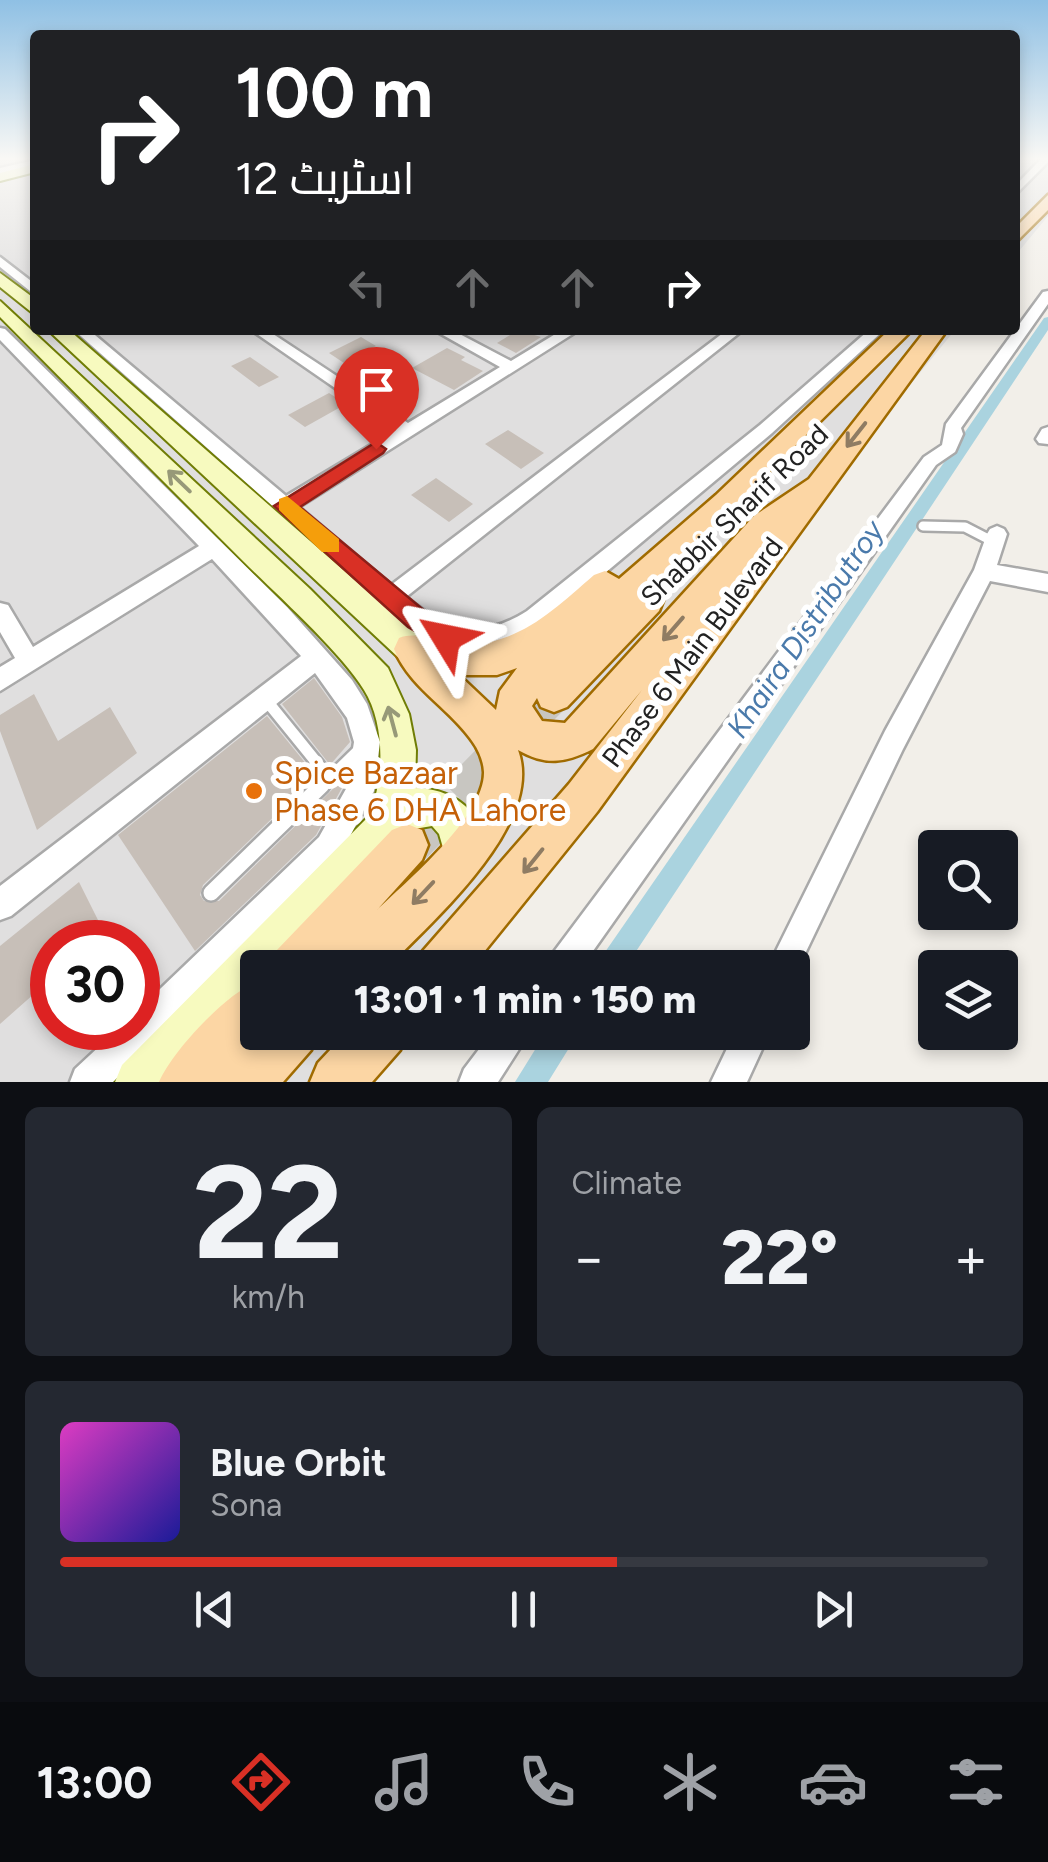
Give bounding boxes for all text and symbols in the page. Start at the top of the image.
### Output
text: 100 m [235,50,433,135]
icon: right [70,70,200,200]
text: اسٹریٹ 12 [235,151,415,205]
icon: left [340,260,395,315]
icon: ahead [445,260,500,315]
icon: ahead [550,260,605,315]
icon: right [655,260,710,315]
pin [334,347,419,450]
icon: arrive [349,362,404,417]
street label: Shabbir Sharif Road [633,417,835,613]
one-way arrow [845,421,867,447]
one-way arrow [167,469,191,493]
water label: Khaira Distributroy [719,512,892,745]
street label: Phase 6 Main Bulevard [594,530,790,774]
position arrow [394,586,498,690]
one-way arrow [662,616,684,642]
one-way arrow [381,706,400,737]
place label: Spice Bazaar Phase 6 DHA Lahore [274,754,566,829]
marker: Spice Bazaar Phase 6 DHA Lahore [243,780,265,802]
map controls [918,830,1018,1050]
button: search [918,830,1018,930]
one-way arrow [522,847,544,873]
one-way arrow [412,880,435,905]
speed limit sign: 30 [30,920,160,1050]
button: layers [918,950,1018,1050]
text: 13:01 · 1 min · 150 m [354,977,696,1023]
text: 22 [193,1135,344,1291]
text: Climate [572,1164,682,1202]
text: 22° [721,1213,838,1303]
text: − [572,1225,606,1291]
text: + [954,1225,988,1291]
text: km/h [232,1278,305,1316]
text: Blue Orbit [210,1440,386,1486]
text: Sona [210,1486,282,1524]
icon: previous [187,1582,242,1637]
icon: pause [496,1582,551,1637]
icon: next [806,1582,861,1637]
icon: directions [226,1747,296,1817]
icon: music [369,1747,439,1817]
icon: phone [512,1747,582,1817]
icon: climate [655,1747,725,1817]
icon: car [798,1747,868,1817]
icon: filters [941,1747,1011,1817]
text: 13:00 [37,1755,152,1809]

